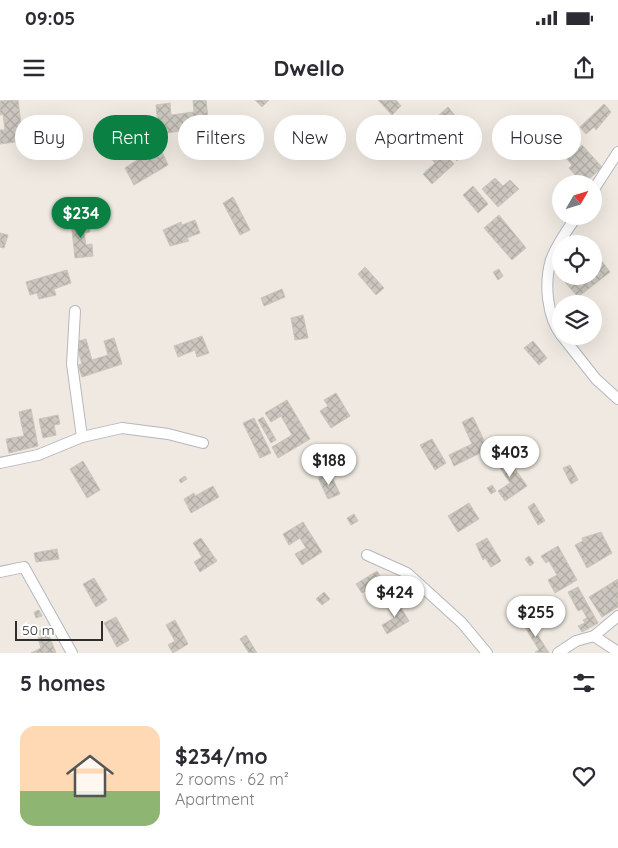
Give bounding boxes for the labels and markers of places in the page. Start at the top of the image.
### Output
pin: $234 [51,196,111,239]
pin: $403 [480,436,540,478]
pin: $188 [299,444,359,486]
pin: $424 [365,576,425,618]
pin: $255 [506,596,566,638]

